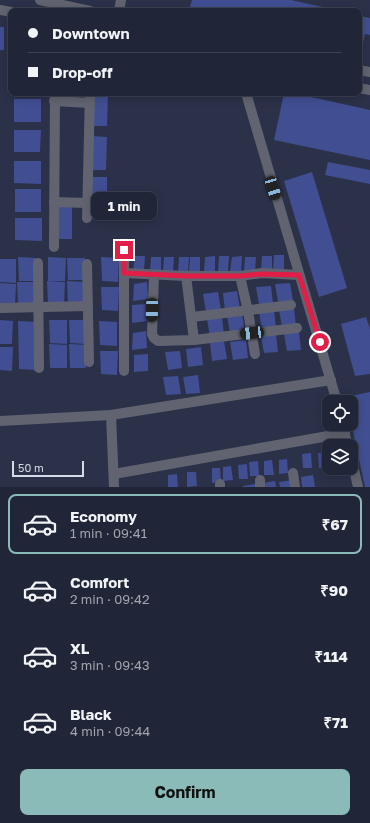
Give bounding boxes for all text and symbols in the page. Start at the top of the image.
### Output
text: Downtown [52,24,130,42]
text: Drop-off [52,63,112,81]
car [264,175,282,201]
callout: 1 min [91,192,157,220]
text: 1 min [108,198,140,214]
route end [115,241,133,259]
car [146,298,158,322]
car [239,326,265,340]
route start [311,333,329,351]
map controls [322,395,358,475]
button: locate [322,395,358,431]
button: layers [322,439,358,475]
scale bar [12,459,84,478]
text: 50 m [18,461,44,474]
icon: car [22,506,58,542]
text: Economy [70,507,137,525]
text: ₹67 [322,515,348,533]
text: 1 min · 09:41 [70,525,147,541]
icon: car [22,572,58,608]
text: Comfort [70,573,129,591]
text: ₹90 [320,581,348,599]
text: 2 min · 09:42 [70,591,149,607]
icon: car [22,638,58,674]
text: XL [70,639,89,657]
text: ₹114 [315,647,348,665]
text: 3 min · 09:43 [70,657,150,673]
icon: car [22,704,58,740]
text: Black [70,705,112,723]
text: ₹71 [324,713,348,731]
text: 4 min · 09:44 [70,723,150,739]
button: Confirm [20,769,350,815]

